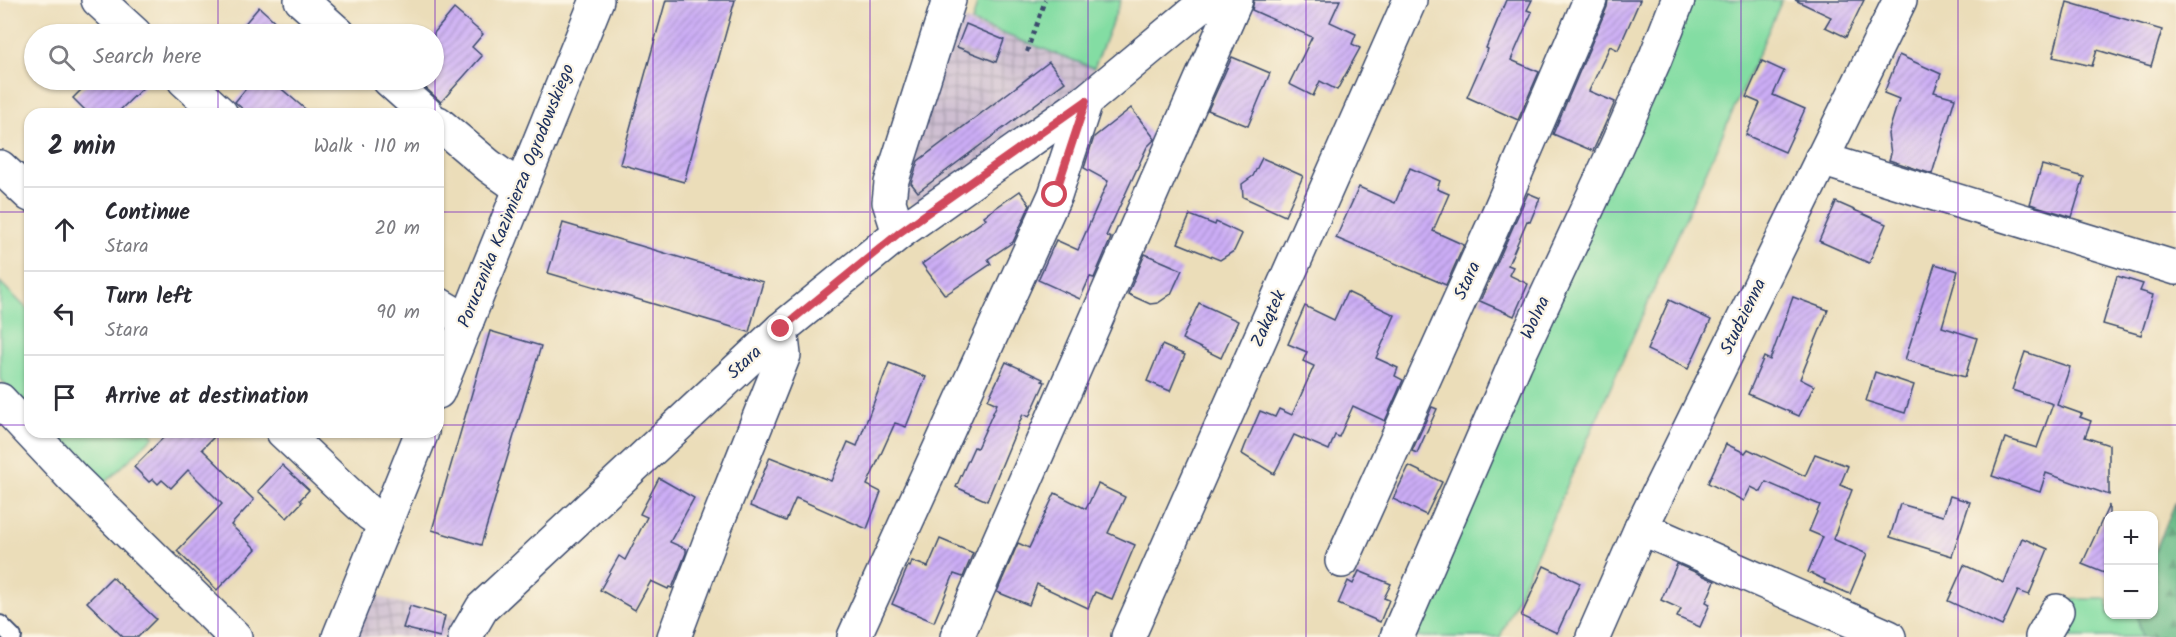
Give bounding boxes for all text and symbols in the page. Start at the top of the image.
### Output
search box [24,24,444,90]
text: Search here [93,40,201,75]
icon: search [45,41,78,74]
street label: Porucznika Kazimierza Ogrodowskiego [451,60,583,332]
text: 2 min [48,126,116,168]
text: Walk · 110 m [313,131,420,163]
route start [1041,181,1067,207]
text: Continue [105,196,190,231]
icon: ahead [48,213,81,246]
text: 20 m [374,213,420,245]
text: Stara [105,231,149,263]
street label: Stara [1447,257,1489,305]
street label: Studzienna [1713,274,1775,360]
text: Turn left [105,280,192,315]
street label: Zakątek [1244,285,1295,352]
street label: Wolna [1513,292,1559,344]
icon: left [48,297,81,330]
text: 90 m [376,297,420,329]
text: Stara [105,315,149,347]
route end [767,315,793,341]
street label: Stara [721,339,769,387]
text: Arrive at destination [105,380,308,415]
icon: arrive [48,381,81,414]
map controls [2104,511,2158,619]
button: + [2104,511,2158,565]
button: − [2104,565,2158,619]

